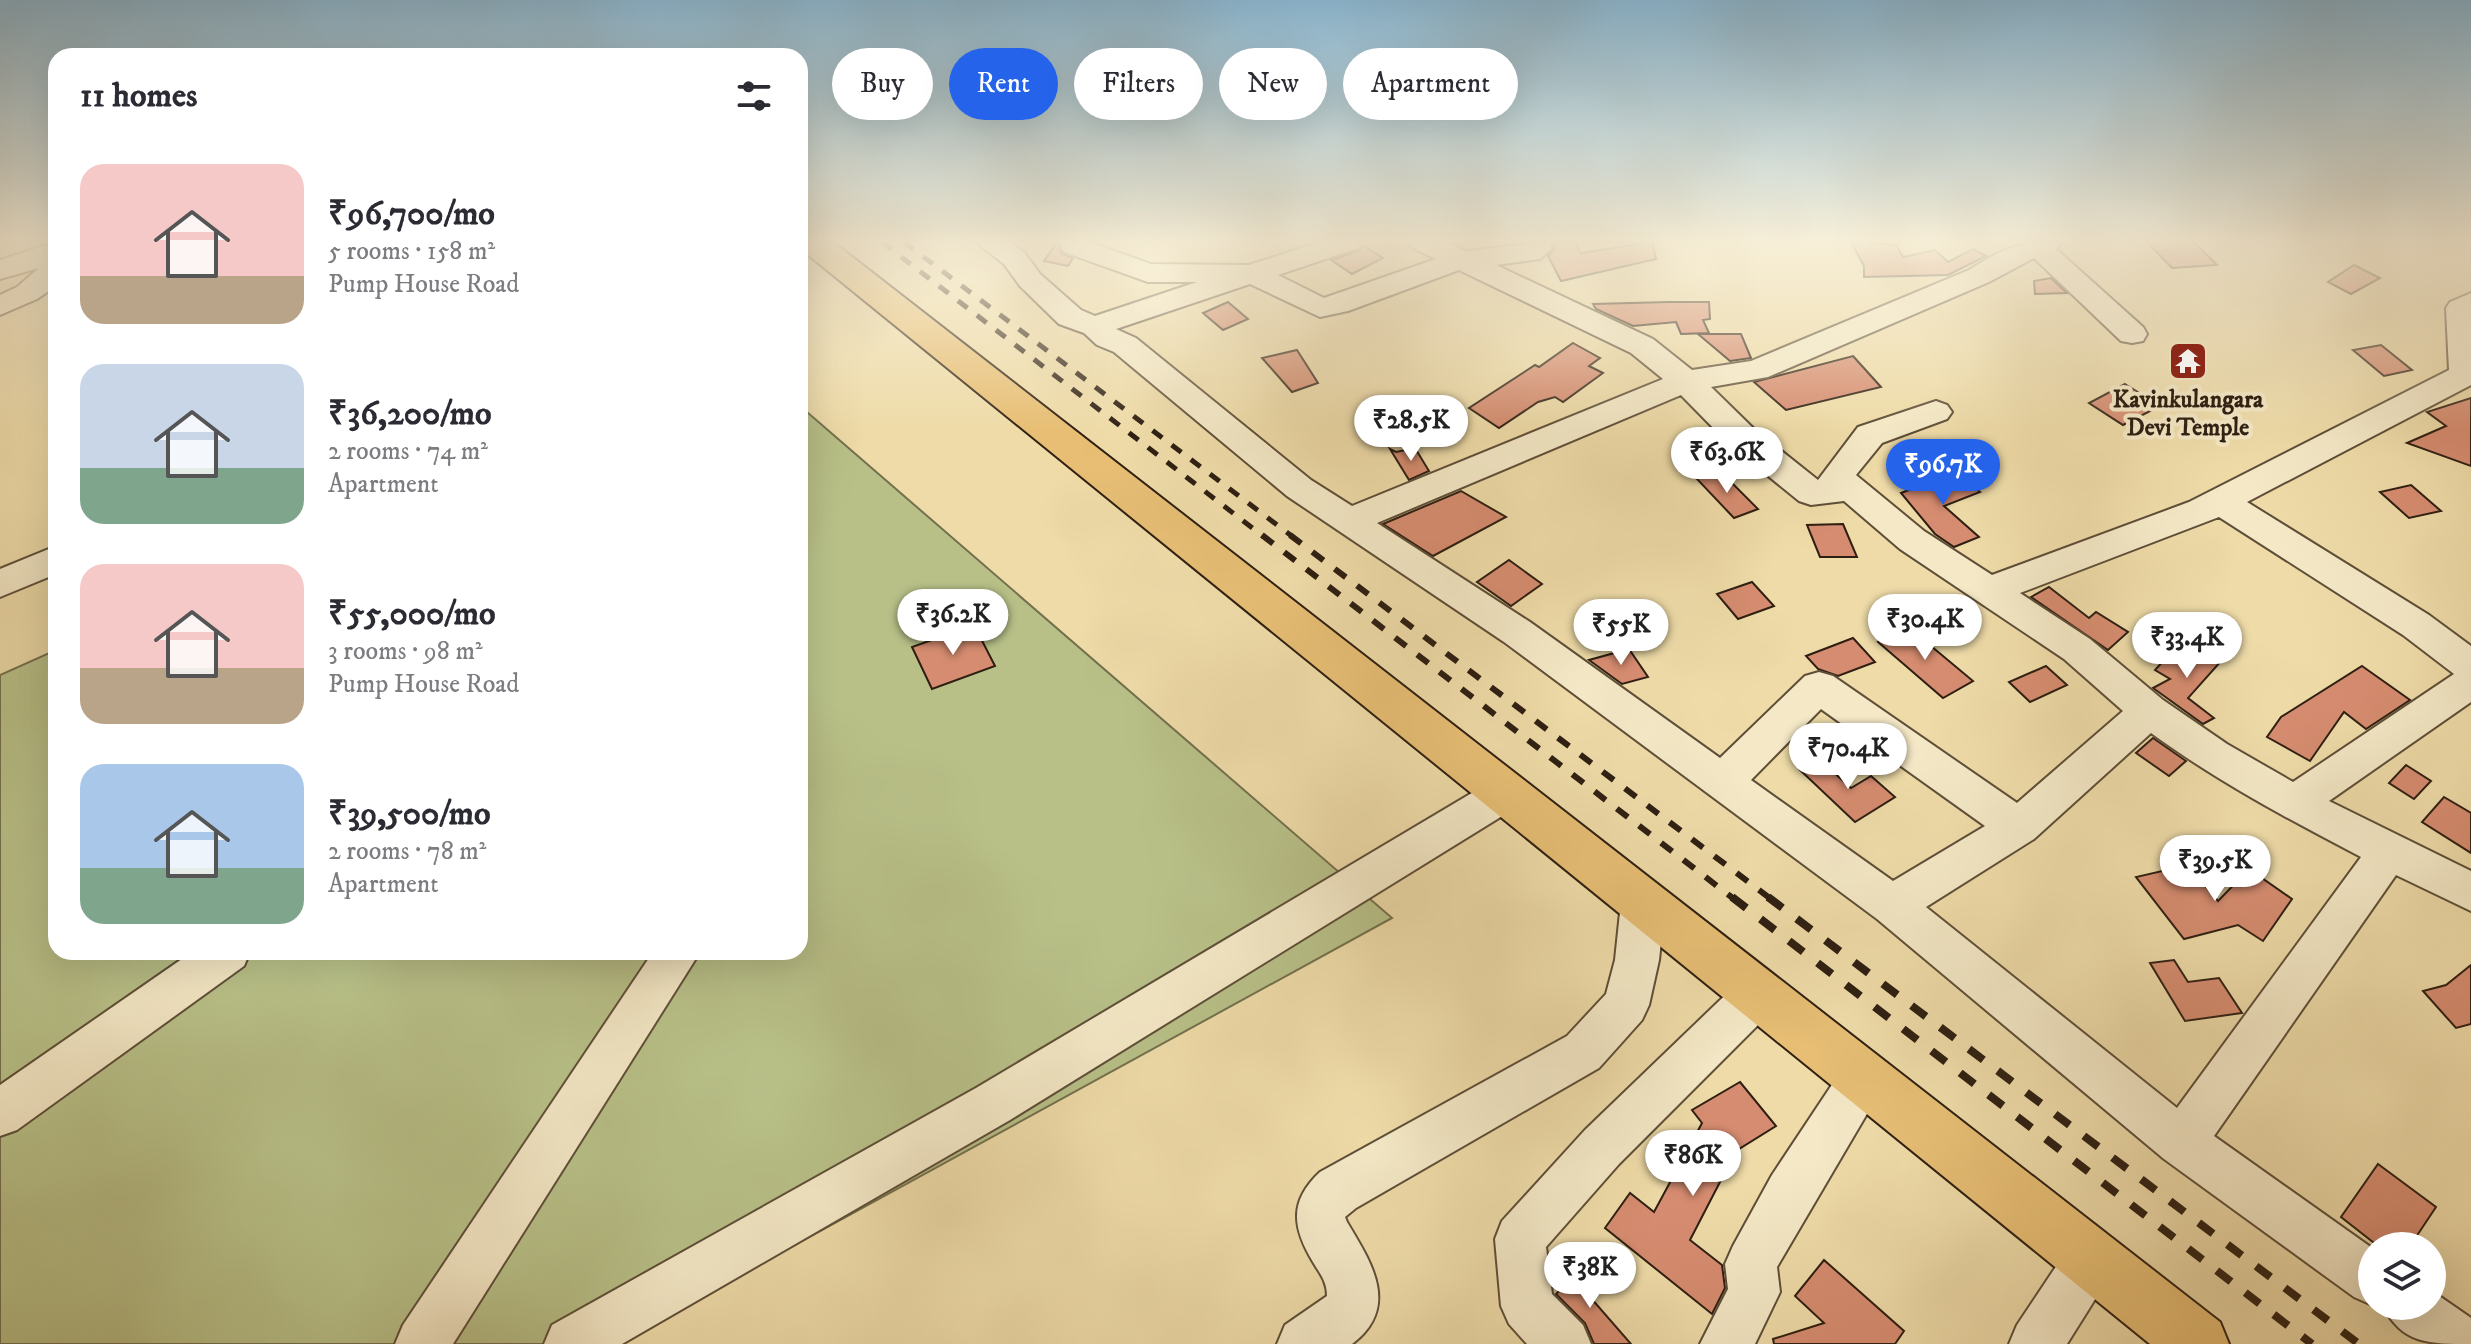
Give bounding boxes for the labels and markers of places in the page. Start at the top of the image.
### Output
temple icon: Kavinkulangara Devi Temple [2167,340,2209,382]
place label: Kavinkulangara Devi Temple [2113,385,2264,443]
pin: ₹28.5K [1346,395,1476,463]
pin: ₹63.6K [1662,427,1792,495]
pin: ₹96.7K [1878,439,2008,507]
pin: ₹36.2K [888,589,1018,657]
pin: ₹30.4K [1860,594,1990,662]
pin: ₹55K [1574,599,1668,667]
pin: ₹33.4K [2122,612,2252,680]
pin: ₹70.4K [1783,723,1913,791]
pin: ₹39.5K [2150,835,2280,903]
pin: ₹86K [1646,1130,1740,1198]
pin: ₹38K [1543,1242,1637,1310]

